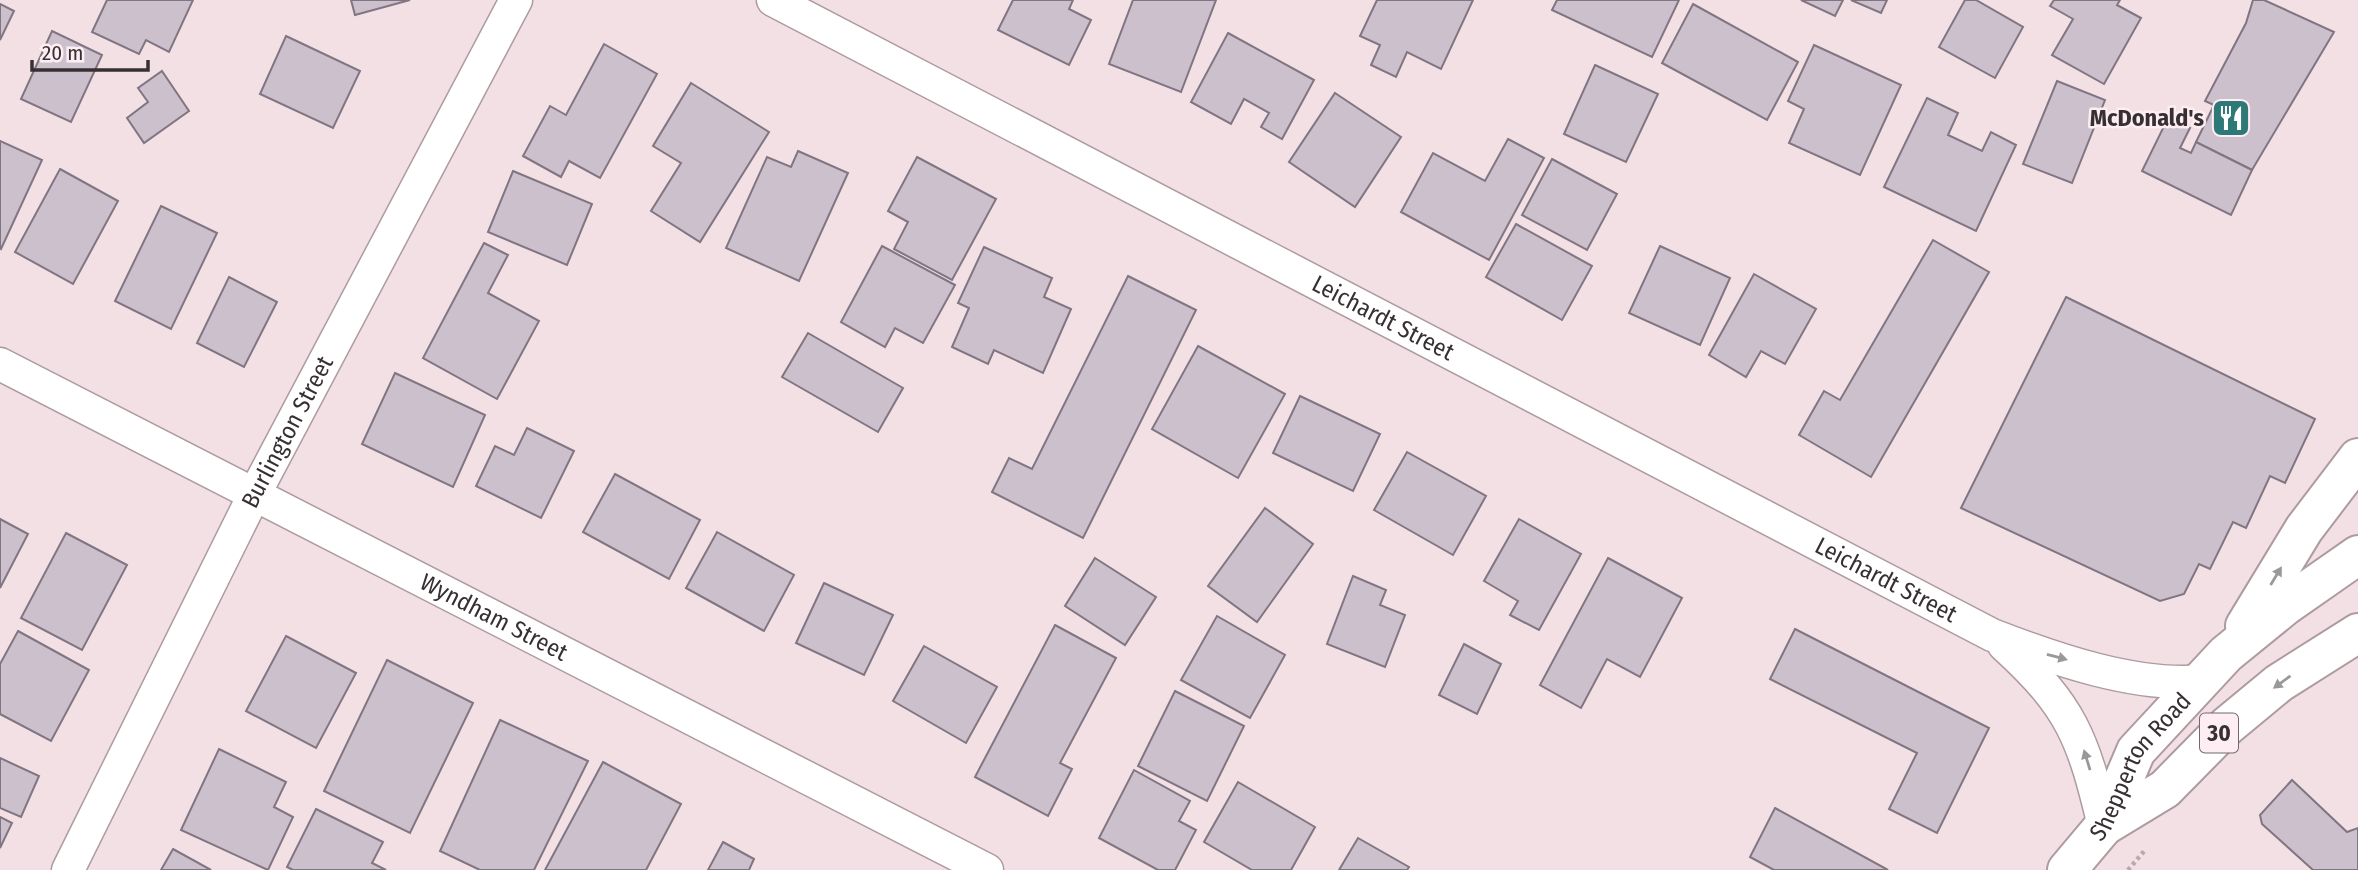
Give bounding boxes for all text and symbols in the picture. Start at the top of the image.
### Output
scale bar [32,28,147,72]
text: 20 m [42,40,83,66]
restaurant icon: McDonald's [2210,97,2252,139]
place label: McDonald's [2090,104,2204,132]
street label: Leichardt Street [1308,269,1459,366]
street label: Burlington Street [236,351,339,512]
street label: Leichardt Street [1810,531,1962,628]
one-way arrow [2270,567,2282,586]
street label: Wyndham Street [415,568,572,667]
one-way arrow [2046,652,2068,663]
one-way arrow [2273,674,2291,688]
street label: Shepperton Road [2084,687,2197,846]
road number: 30 [2200,713,2238,752]
one-way arrow [2082,749,2092,770]

